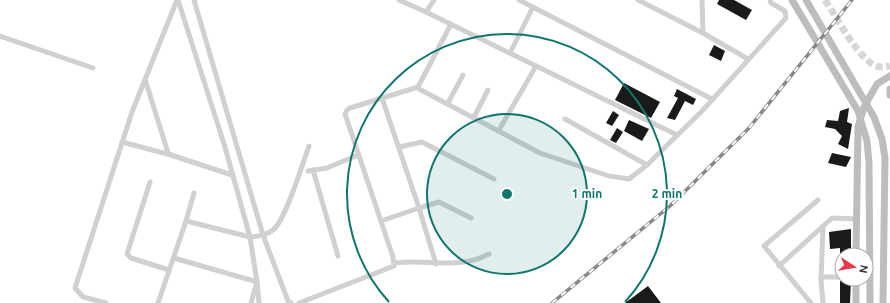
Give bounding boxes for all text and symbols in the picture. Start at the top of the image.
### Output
centre of rings [500,187,514,201]
text: 1 min [572,187,602,200]
text: 2 min [652,187,682,200]
north arrow [834,247,874,287]
text: N [857,264,871,274]

